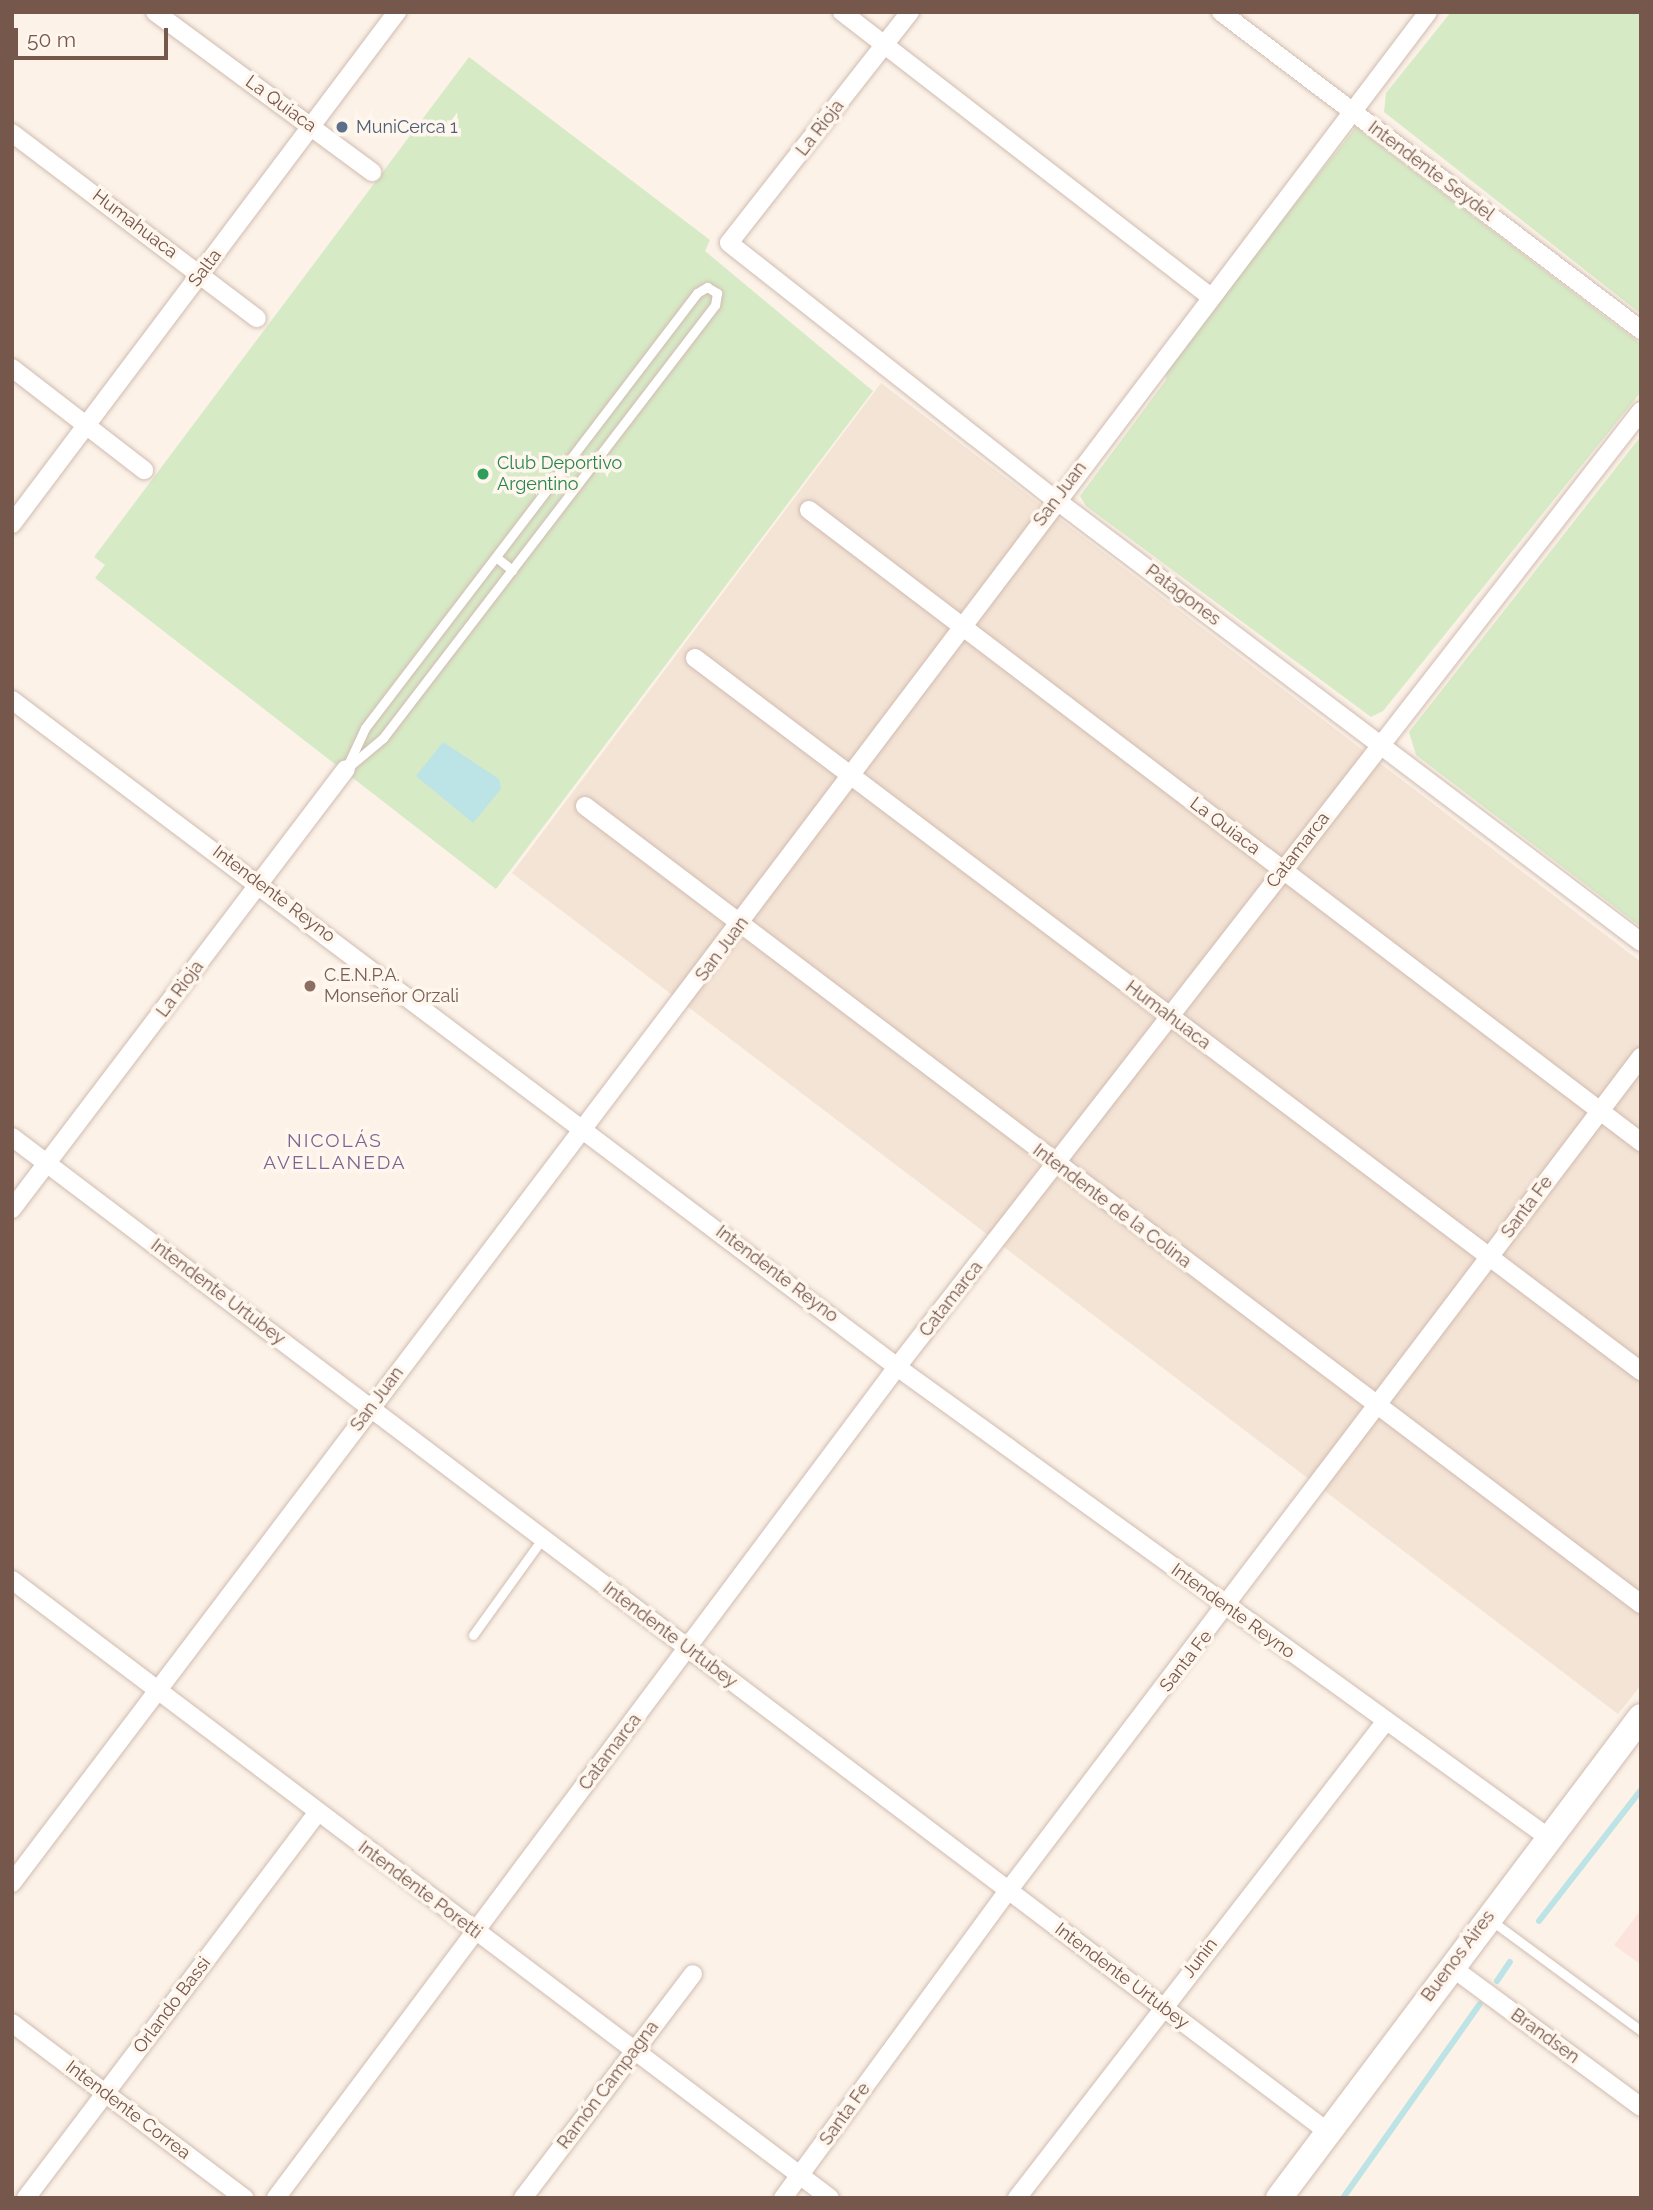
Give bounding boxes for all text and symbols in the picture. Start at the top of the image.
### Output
scale bar [18,14,172,58]
text: 50 m [27,27,76,52]
street label: La Quiaca [241,71,321,137]
street label: La Rioja [791,96,849,160]
place label: MuniCerca 1 [356,116,458,138]
street label: Intendente Seydel [1364,117,1498,225]
marker: MuniCerca 1 [334,119,350,135]
street label: Humahuaca [88,185,182,263]
street label: Salta [184,245,226,291]
place label: Club Deportivo Argentino [497,453,622,496]
street label: San Juan [1029,457,1091,531]
marker: Club Deportivo Argentino [475,466,491,482]
street label: Patagones [1141,560,1225,630]
street label: La Quiaca [1186,793,1264,859]
street label: Catamarca [1262,808,1334,892]
street label: Intendente Reyno [209,841,339,947]
street label: San Juan [691,912,753,986]
street label: La Rioja [152,957,208,1021]
place label: C.E.N.P.A. Monseñor Orzali [324,965,459,1007]
street label: Humahuaca [1121,976,1215,1054]
marker: C.E.N.P.A. Monseñor Orzali [302,978,318,994]
district label: NICOLÁS AVELLANEDA [265,1130,405,1174]
street label: Intendente de la Colina [1029,1139,1195,1273]
street label: Santa Fe [1497,1172,1557,1242]
street label: Intendente Reyno [712,1221,842,1327]
street label: Intendente Urtubey [147,1234,289,1350]
street label: Catamarca [915,1257,987,1341]
street label: San Juan [346,1362,408,1436]
street label: Intendente Reyno [1167,1559,1299,1663]
street label: Intendente Urtubey [599,1577,741,1693]
street label: Santa Fe [1155,1626,1217,1696]
street label: Catamarca [574,1710,646,1794]
street label: Intendente Poretti [354,1836,486,1944]
street label: Buenos Aires [1417,1906,1499,2006]
street label: Intendente Urtubey [1051,1918,1193,2034]
street label: Junin [1178,1934,1222,1982]
street label: Orlando Bassi [129,1953,215,2057]
street label: Brandsen [1506,2004,1584,2068]
street label: Ramón Campagna [553,2017,663,2153]
street label: Intendente Correa [61,2056,195,2164]
street label: Santa Fe [815,2078,875,2150]

